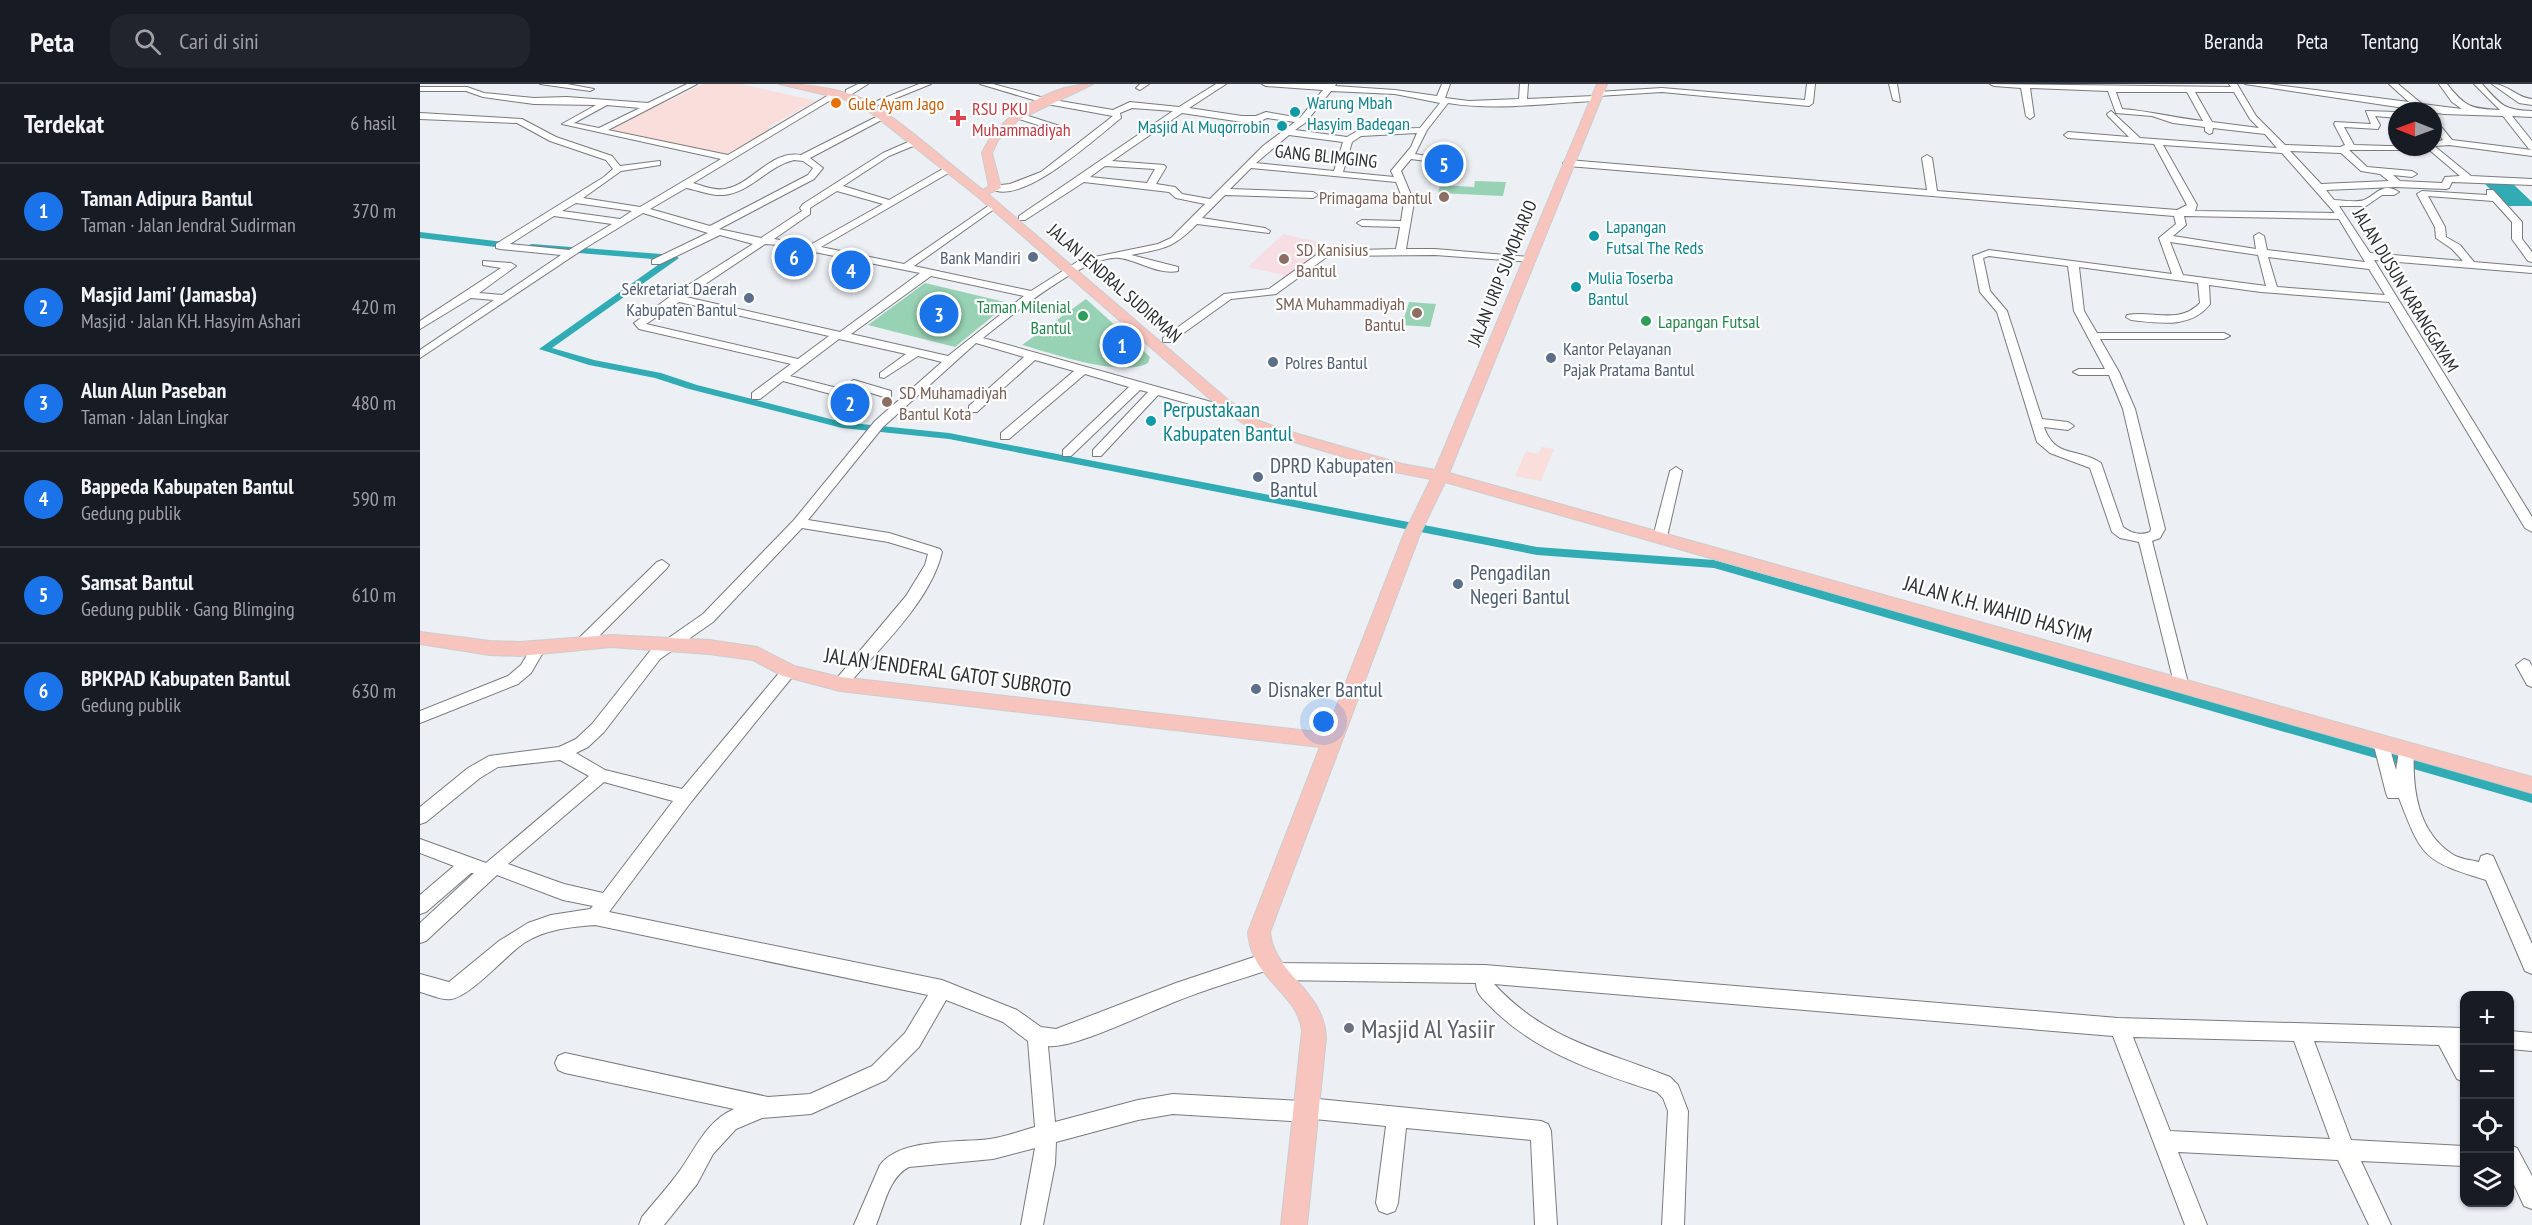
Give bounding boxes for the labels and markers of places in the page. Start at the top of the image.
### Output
place label: Warung Mbah Hasyim Badegan [1307,91,1410,135]
place label: Gule Ayam Jago [848,92,944,115]
marker: Gule Ayam Jago [829,96,843,110]
place label: RSU PKU Muhammadiyah [972,97,1071,141]
marker: Warung Mbah Hasyim Badegan [1288,105,1302,119]
marker: RSU PKU Muhammadiyah [949,109,967,127]
place label: Masjid Al Muqorrobin [1138,115,1270,138]
marker: Masjid Al Muqorrobin [1275,119,1289,133]
pin: 5 [1424,142,1464,187]
place label: Primagama bantul [1319,186,1433,209]
marker: Primagama bantul [1437,190,1451,204]
place label: Lapangan Futsal The Reds [1606,215,1704,259]
marker: Lapangan Futsal The Reds [1587,229,1601,243]
pin: 6 [774,234,814,279]
place label: SD Kanisius Bantul [1296,238,1368,282]
place label: Bank Mandiri [940,246,1021,269]
pin: 4 [832,248,870,292]
marker: Bank Mandiri [1026,250,1040,264]
marker: SD Kanisius Bantul [1277,252,1291,266]
place label: Mulia Toserba Bantul [1588,266,1673,310]
place label: Sekretariat Daerah Kabupaten Bantul [621,277,738,321]
marker: Mulia Toserba Bantul [1569,280,1583,294]
marker: Sekretariat Daerah Kabupaten Bantul [742,291,756,305]
pin: 3 [920,292,958,336]
place label: SMA Muhammadiyah Bantul [1275,292,1406,336]
place label: Taman Milenial Bantul [976,295,1072,339]
marker: SMA Muhammadiyah Bantul [1410,306,1424,320]
marker: Taman Milenial Bantul [1076,309,1090,323]
place label: Lapangan Futsal [1658,310,1761,333]
marker: Lapangan Futsal [1639,314,1653,328]
pin: 1 [1102,322,1142,368]
place label: Kantor Pelayanan Pajak Pratama Bantul [1563,337,1695,381]
place label: Polres Bantul [1285,351,1368,374]
marker: Kantor Pelayanan Pajak Pratama Bantul [1544,351,1558,365]
marker: Polres Bantul [1266,355,1280,369]
pin: 2 [830,380,870,426]
place label: SD Muhamadiyah Bantul Kota [899,381,1007,425]
marker: SD Muhamadiyah Bantul Kota [880,395,894,409]
place label: Perpustakaan Kabupaten Bantul [1163,396,1292,447]
marker: Perpustakaan Kabupaten Bantul [1144,414,1158,428]
place label: DPRD Kabupaten Bantul [1270,452,1394,503]
marker: DPRD Kabupaten Bantul [1251,470,1265,484]
place label: Pengadilan Negeri Bantul [1470,559,1570,610]
marker: Pengadilan Negeri Bantul [1451,577,1465,591]
place label: Disnaker Bantul [1268,676,1383,703]
marker: Disnaker Bantul [1249,682,1263,696]
place label: Masjid Al Yasiir [1361,1012,1495,1045]
marker: Masjid Al Yasiir [1342,1021,1356,1035]

